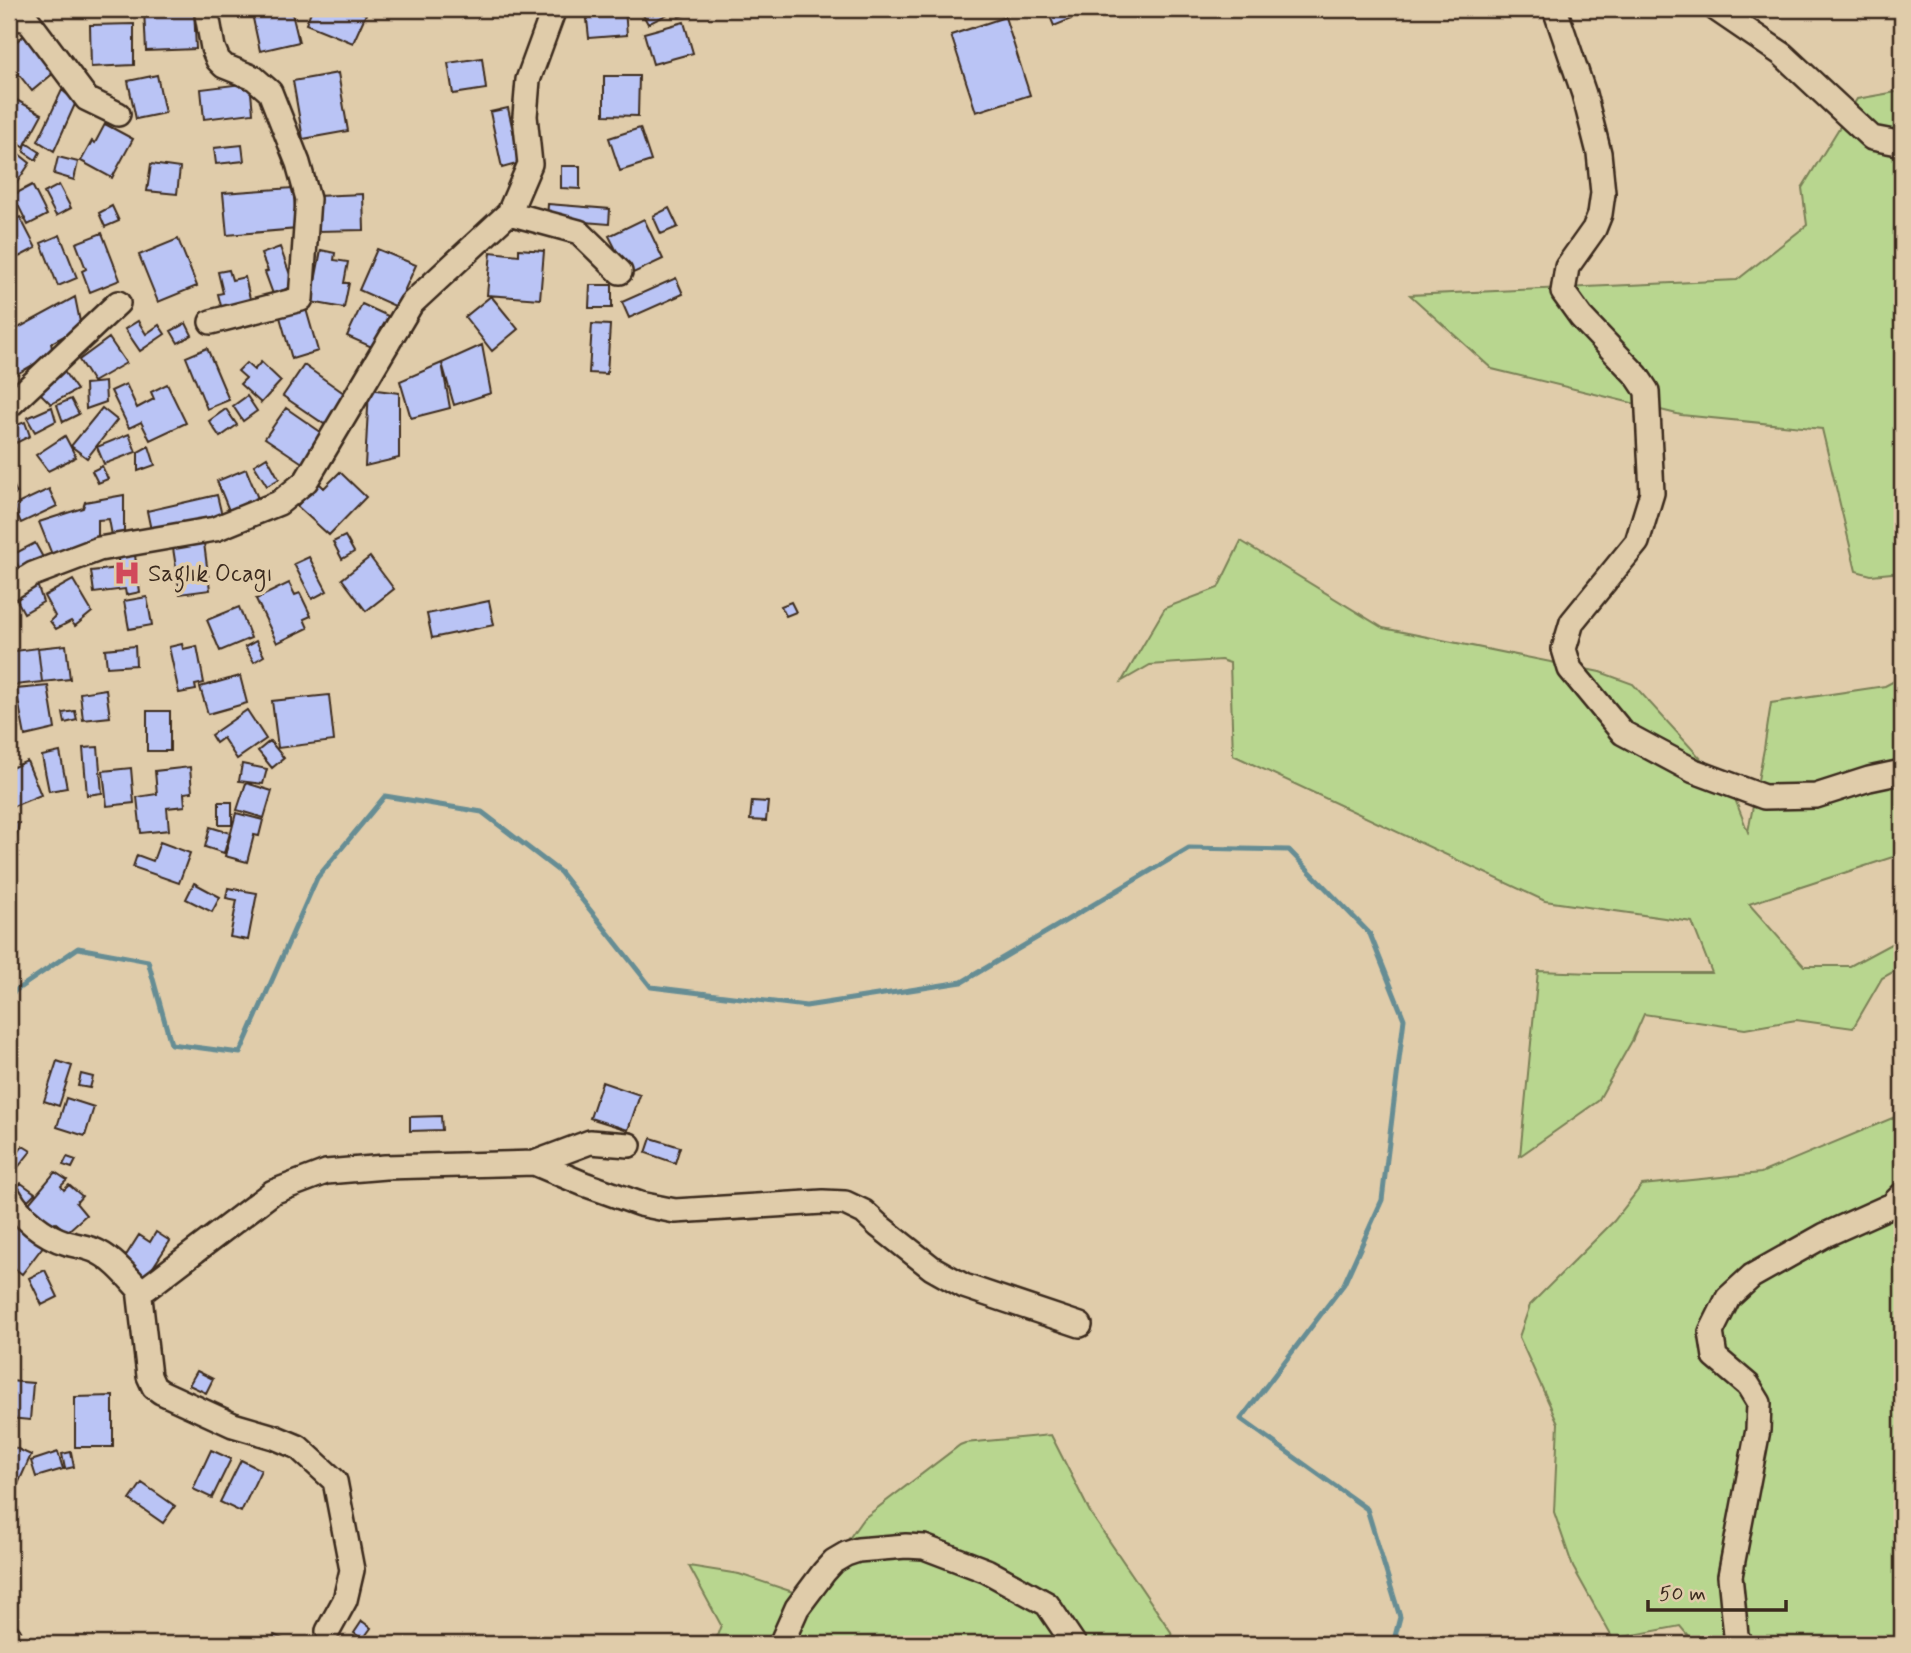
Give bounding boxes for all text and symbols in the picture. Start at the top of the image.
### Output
hospital icon: Saglık Ocagı [112,558,142,588]
place label: Saglık Ocagı [148,559,273,593]
scale bar [1648,1569,1787,1613]
text: 50 m [1659,1580,1706,1608]

